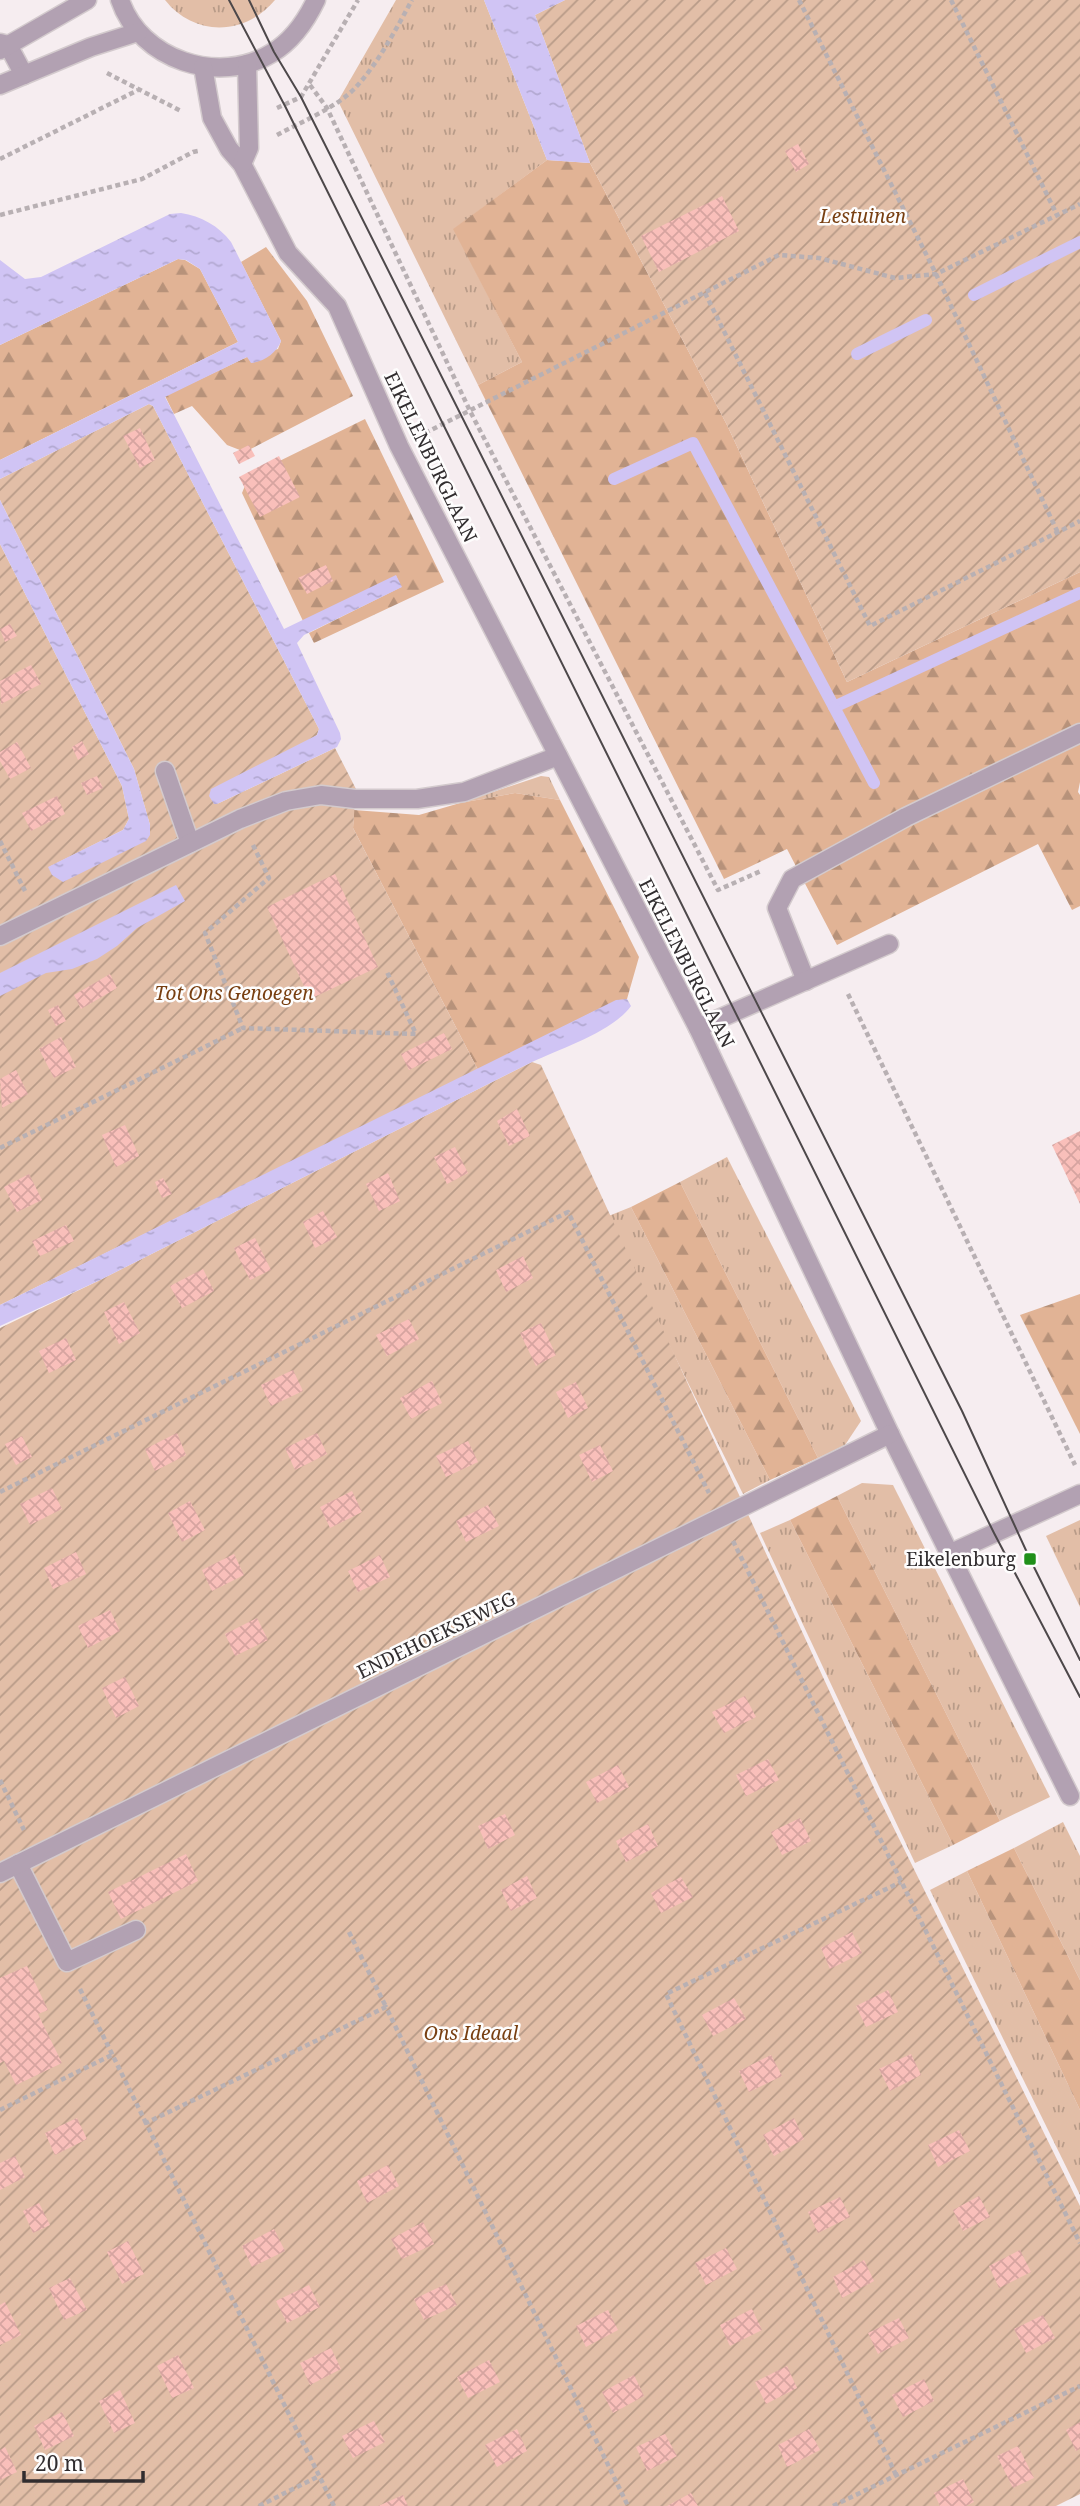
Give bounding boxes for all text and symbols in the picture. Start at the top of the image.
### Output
park label: Lestuinen [819,203,907,229]
street label: EIKELENBURGLAAN [378,367,484,547]
street label: EIKELENBURGLAAN [633,874,741,1052]
park label: Tot Ons Genoegen [154,980,314,1006]
place label: Eikelenburg [906,1546,1016,1572]
marker: Eikelenburg [1022,1551,1038,1567]
street label: ENDEHOEKSEWEG [352,1585,520,1685]
park label: Ons Ideaal [424,2020,518,2046]
scale bar [24,2440,144,2484]
text: 20 m [35,2449,84,2477]

